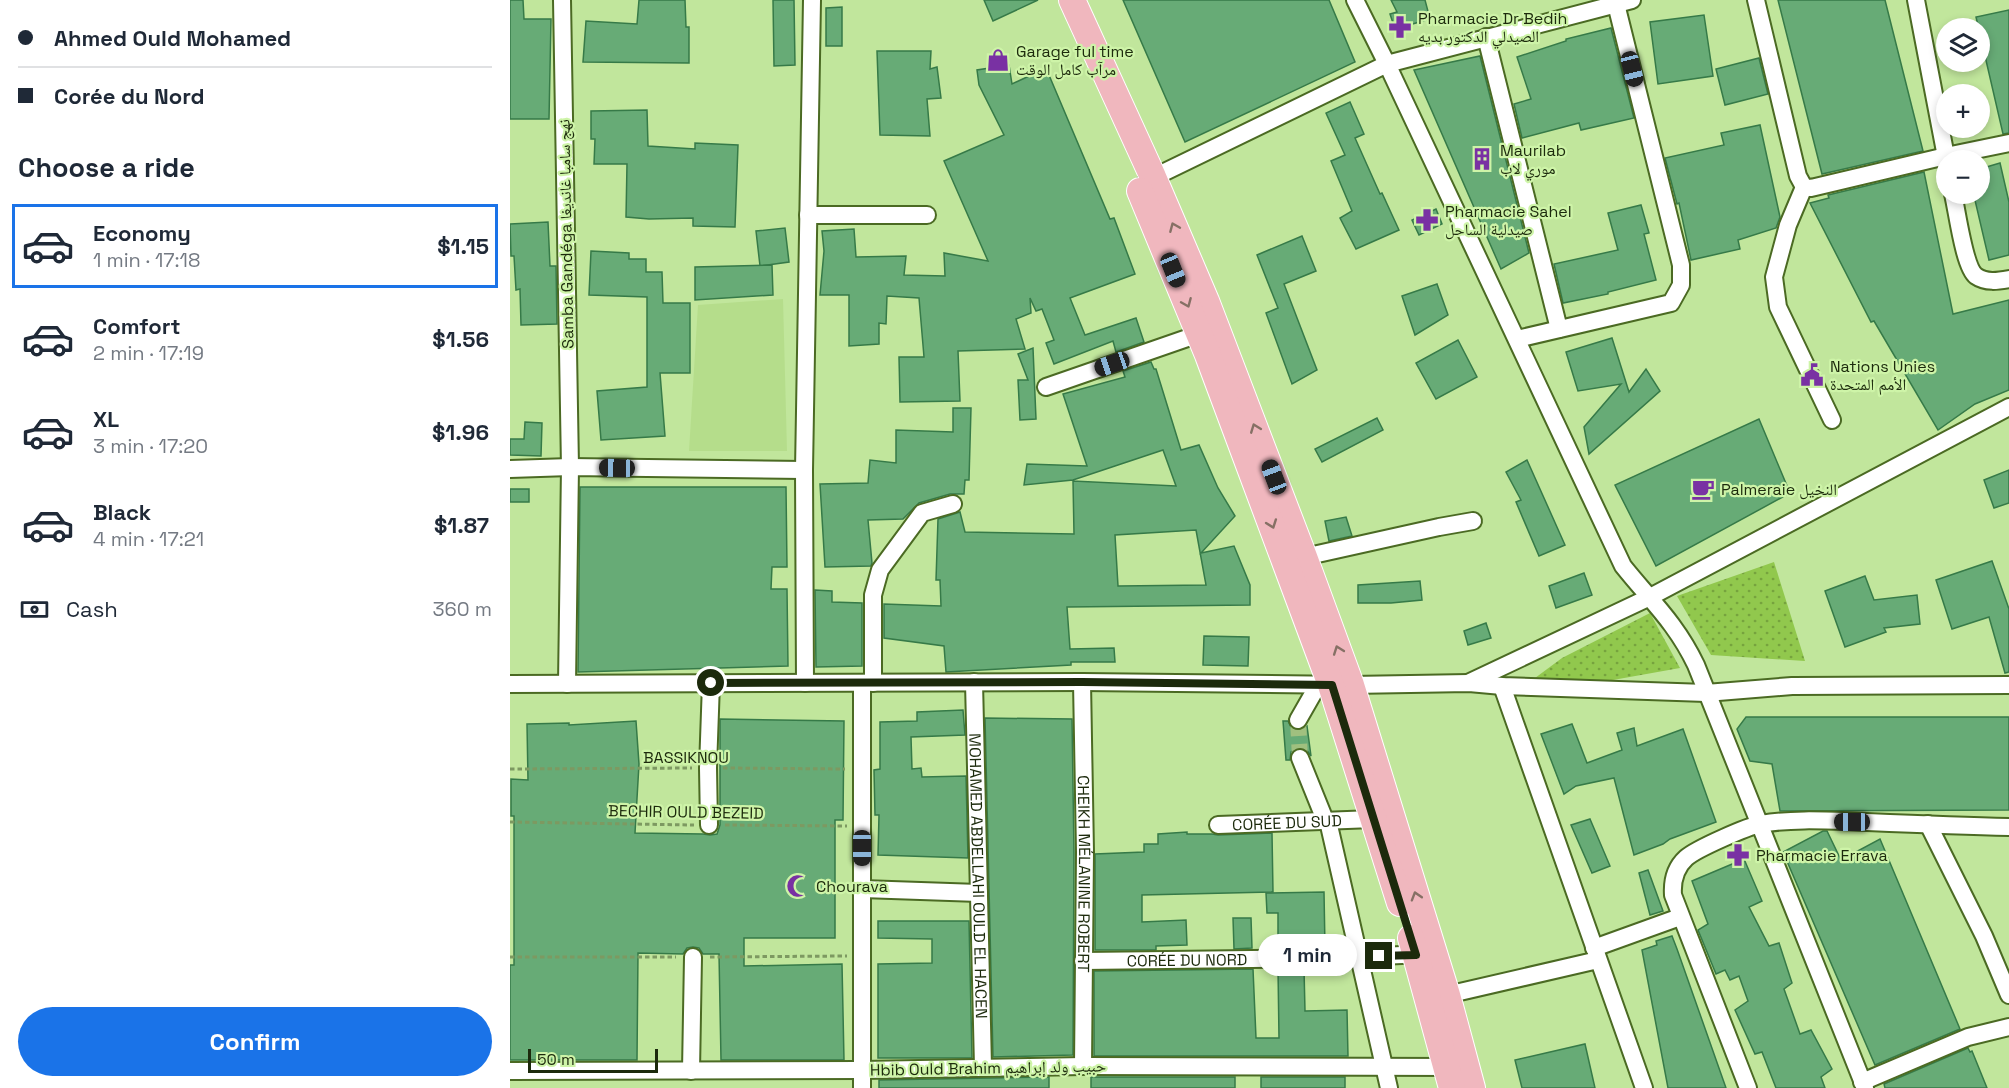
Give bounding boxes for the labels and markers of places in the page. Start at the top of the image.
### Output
place label: Pharmacie Dr Bedih الصيدلي الدكتور بديه [1418,8,1567,49]
pharmacy icon: Pharmacie Dr Bedih الصيدلي الدكتور بديه [1387,14,1413,40]
place label: Garage ful time مرآب كامل الوقت [1016,41,1134,80]
shop icon: Garage ful time مرآب كامل الوقت [985,47,1011,73]
place label: Maurilab موري لاب [1500,140,1566,181]
building icon: Maurilab موري لاب [1469,146,1495,172]
place label: Pharmacie Sahel صيدلية الساحل [1445,201,1572,240]
pharmacy icon: Pharmacie Sahel صيدلية الساحل [1414,207,1440,233]
place label: Nations Unies الأمم المتحدة [1830,356,1935,395]
public building icon: Nations Unies الأمم المتحدة [1799,362,1825,388]
cafe icon: Palmeraie النخيل [1690,476,1716,502]
place label: Palmeraie النخيل [1721,479,1837,500]
pharmacy icon: Pharmacie Errava [1725,842,1751,868]
place label: Pharmacie Errava [1756,845,1888,866]
mosque icon: Chourava [785,873,811,899]
place label: Chourava [816,876,888,897]

